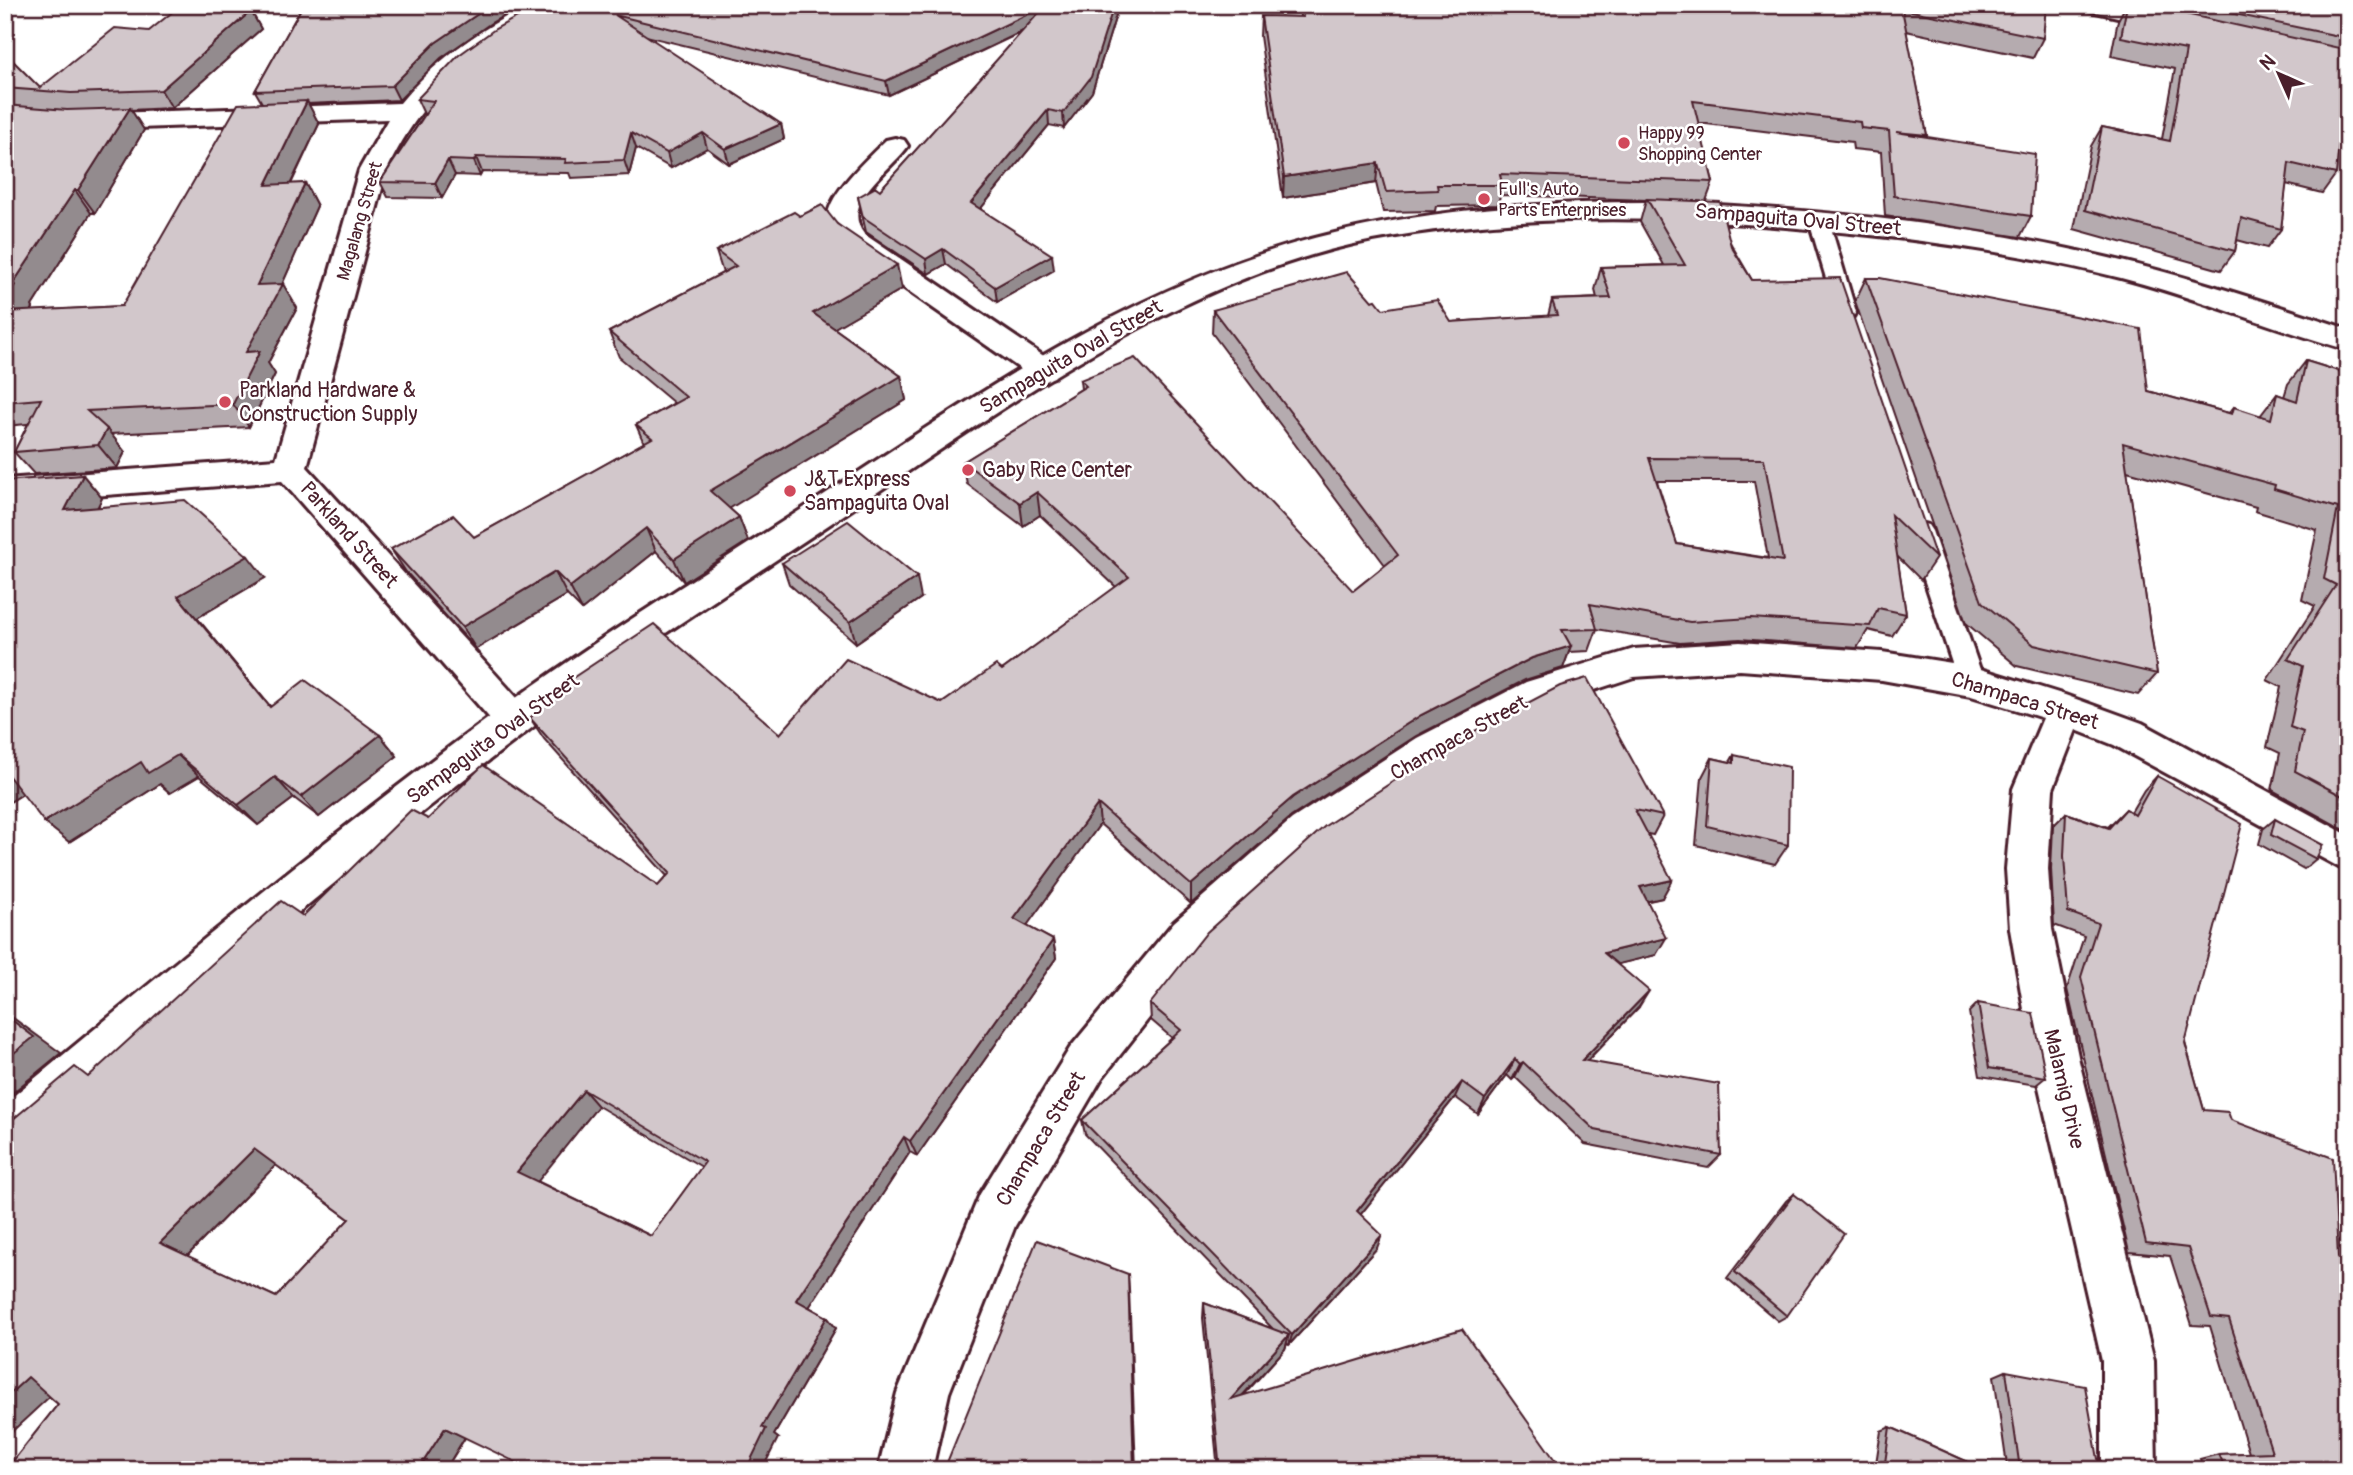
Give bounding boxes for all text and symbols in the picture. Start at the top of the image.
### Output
north arrow [2244,38,2314,108]
text: N [2255,50,2281,76]
place label: Happy 99 Shopping Center [1638,122,1763,166]
marker: Happy 99 Shopping Center [1616,135,1632,151]
street label: Magalang Street [332,158,388,283]
place label: Full's Auto Parts Enterprises [1498,178,1626,222]
marker: Full's Auto Parts Enterprises [1476,191,1492,207]
street label: Sampaguita Oval Street [1694,198,1903,243]
street label: Sampaguita Oval Street [975,293,1168,420]
place label: Parkland Hardware & Construction Supply [239,377,417,428]
marker: Parkland Hardware & Construction Supply [217,394,233,410]
place label: Gaby Rice Center [982,457,1132,484]
marker: Gaby Rice Center [960,462,976,478]
place label: J&T Express Sampaguita Oval [804,466,950,517]
street label: Parkland Street [294,476,404,594]
marker: J&T Express Sampaguita Oval [782,483,798,499]
street label: Champaca Street [1948,666,2103,736]
street label: Sampaguita Oval Street [401,667,585,811]
street label: Champaca Street [1386,689,1533,787]
street label: Malamig Drive [2037,1027,2091,1152]
street label: Champaca Street [990,1066,1092,1211]

